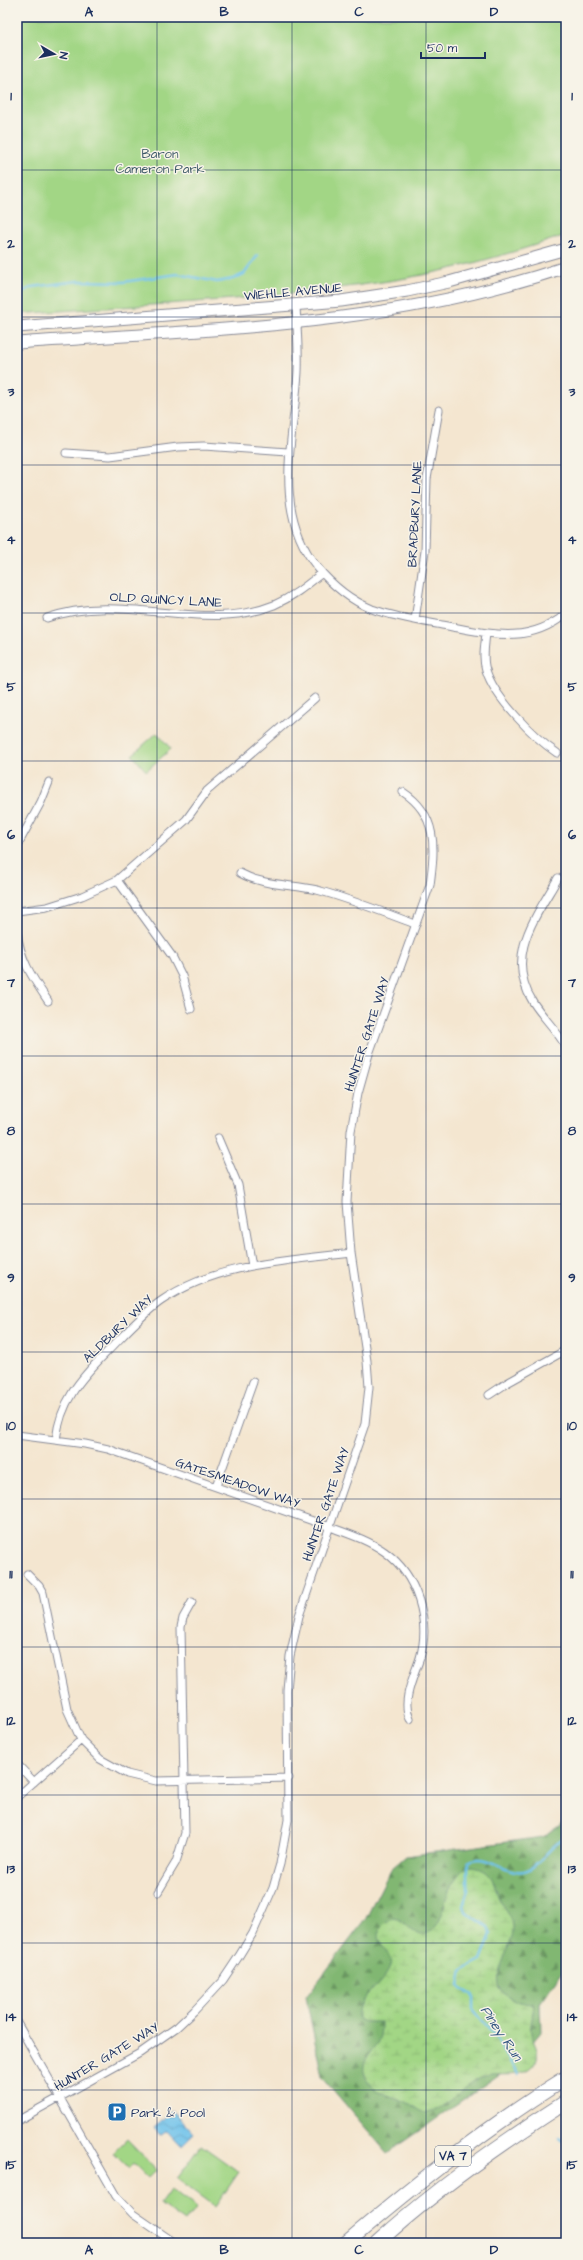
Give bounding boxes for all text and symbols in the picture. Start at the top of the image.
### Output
text: A [85,3,94,21]
text: B [219,3,229,21]
text: C [354,3,364,21]
text: D [490,3,499,21]
north arrow [34,34,74,74]
scale bar [421,34,485,60]
text: 50 m [427,40,458,57]
text: N [55,51,71,60]
text: 1 [10,87,12,105]
text: 1 [571,87,573,105]
park label: Baron Cameron Park [115,145,205,178]
text: 2 [6,235,15,253]
text: 2 [567,235,576,253]
street label: WIEHLE AVENUE [243,279,343,305]
text: 3 [7,383,15,401]
text: 3 [568,383,576,401]
street label: BRADBURY LANE [403,460,427,568]
text: 4 [7,531,16,549]
text: 4 [568,531,577,549]
street label: OLD QUINCY LANE [109,588,223,612]
text: 5 [6,678,16,696]
text: 5 [567,678,577,696]
text: 6 [7,826,16,844]
text: 6 [568,826,577,844]
text: 7 [6,974,16,992]
text: 7 [567,974,577,992]
street label: HUNTER GATE WAY [340,975,394,1094]
text: 8 [7,1122,16,1140]
text: 8 [568,1122,577,1140]
text: 9 [7,1269,15,1287]
text: 9 [568,1269,576,1287]
street label: ALDBURY WAY [79,1291,157,1367]
text: 10 [6,1417,17,1435]
text: 10 [567,1417,578,1435]
street label: HUNTER GATE WAY [298,1445,354,1564]
street label: GATESMEADOW WAY [173,1453,302,1513]
text: 11 [9,1565,13,1583]
text: 11 [570,1565,574,1583]
text: 12 [6,1712,16,1730]
text: 12 [567,1712,577,1730]
text: 13 [7,1860,16,1878]
text: 13 [568,1860,577,1878]
water label: Piney Run [475,2002,528,2066]
text: 14 [6,2008,16,2026]
text: 14 [567,2008,577,2026]
street label: HUNTER GATE WAY [51,2018,162,2095]
parking icon: Park & Pool [106,2101,128,2123]
place label: Park & Pool [131,2104,205,2122]
road number: VA 7 [435,2146,471,2166]
text: 15 [6,2156,17,2174]
text: 15 [567,2156,578,2174]
text: A [85,2241,94,2259]
text: B [219,2241,229,2259]
text: C [354,2241,364,2259]
text: D [490,2241,499,2259]

